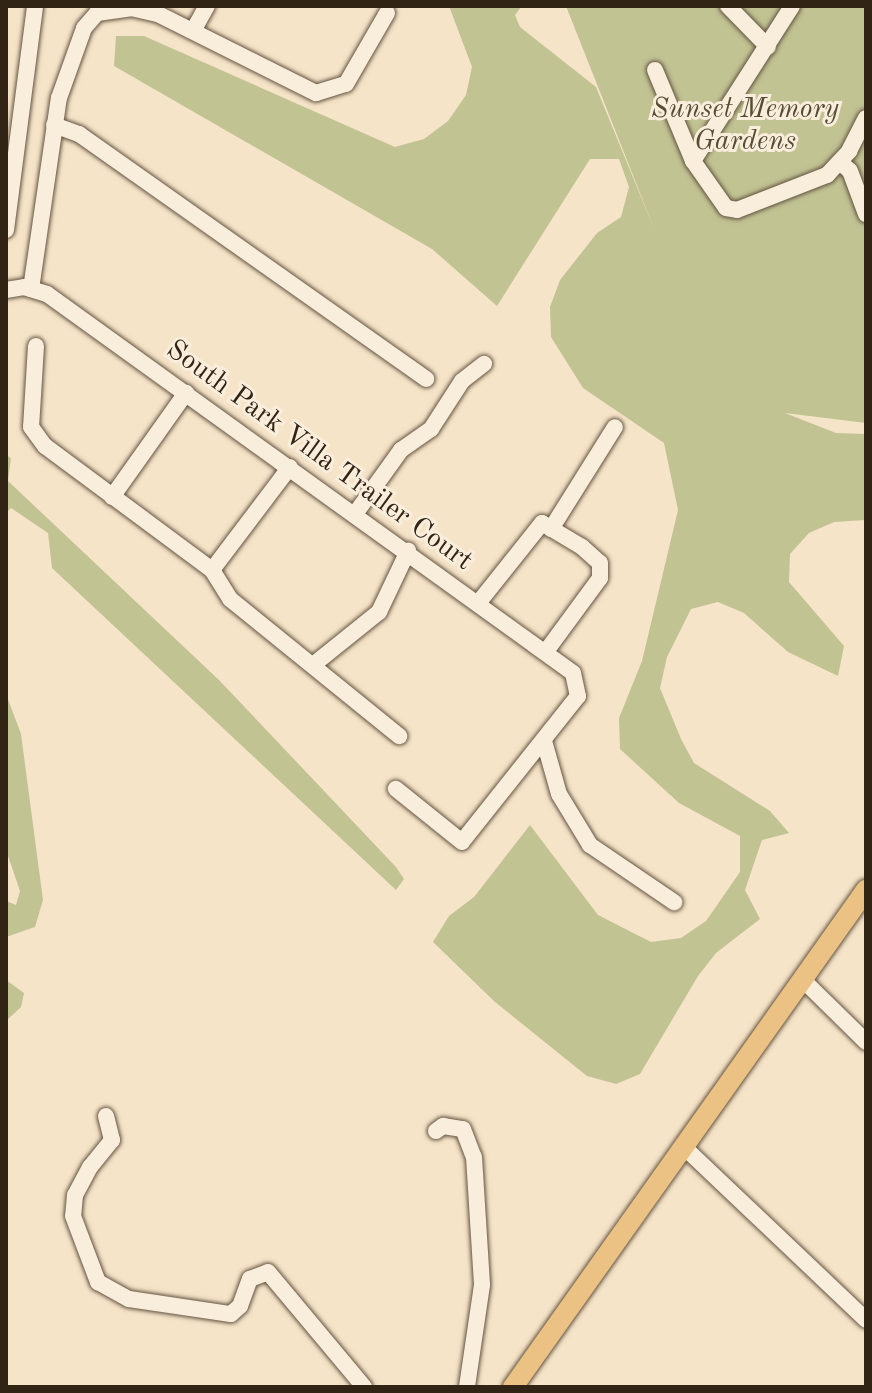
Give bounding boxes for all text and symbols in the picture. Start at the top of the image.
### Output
park label: Sunset Memory Gardens [651,93,839,159]
street label: South Park Villa Trailer Court [159,333,479,579]

